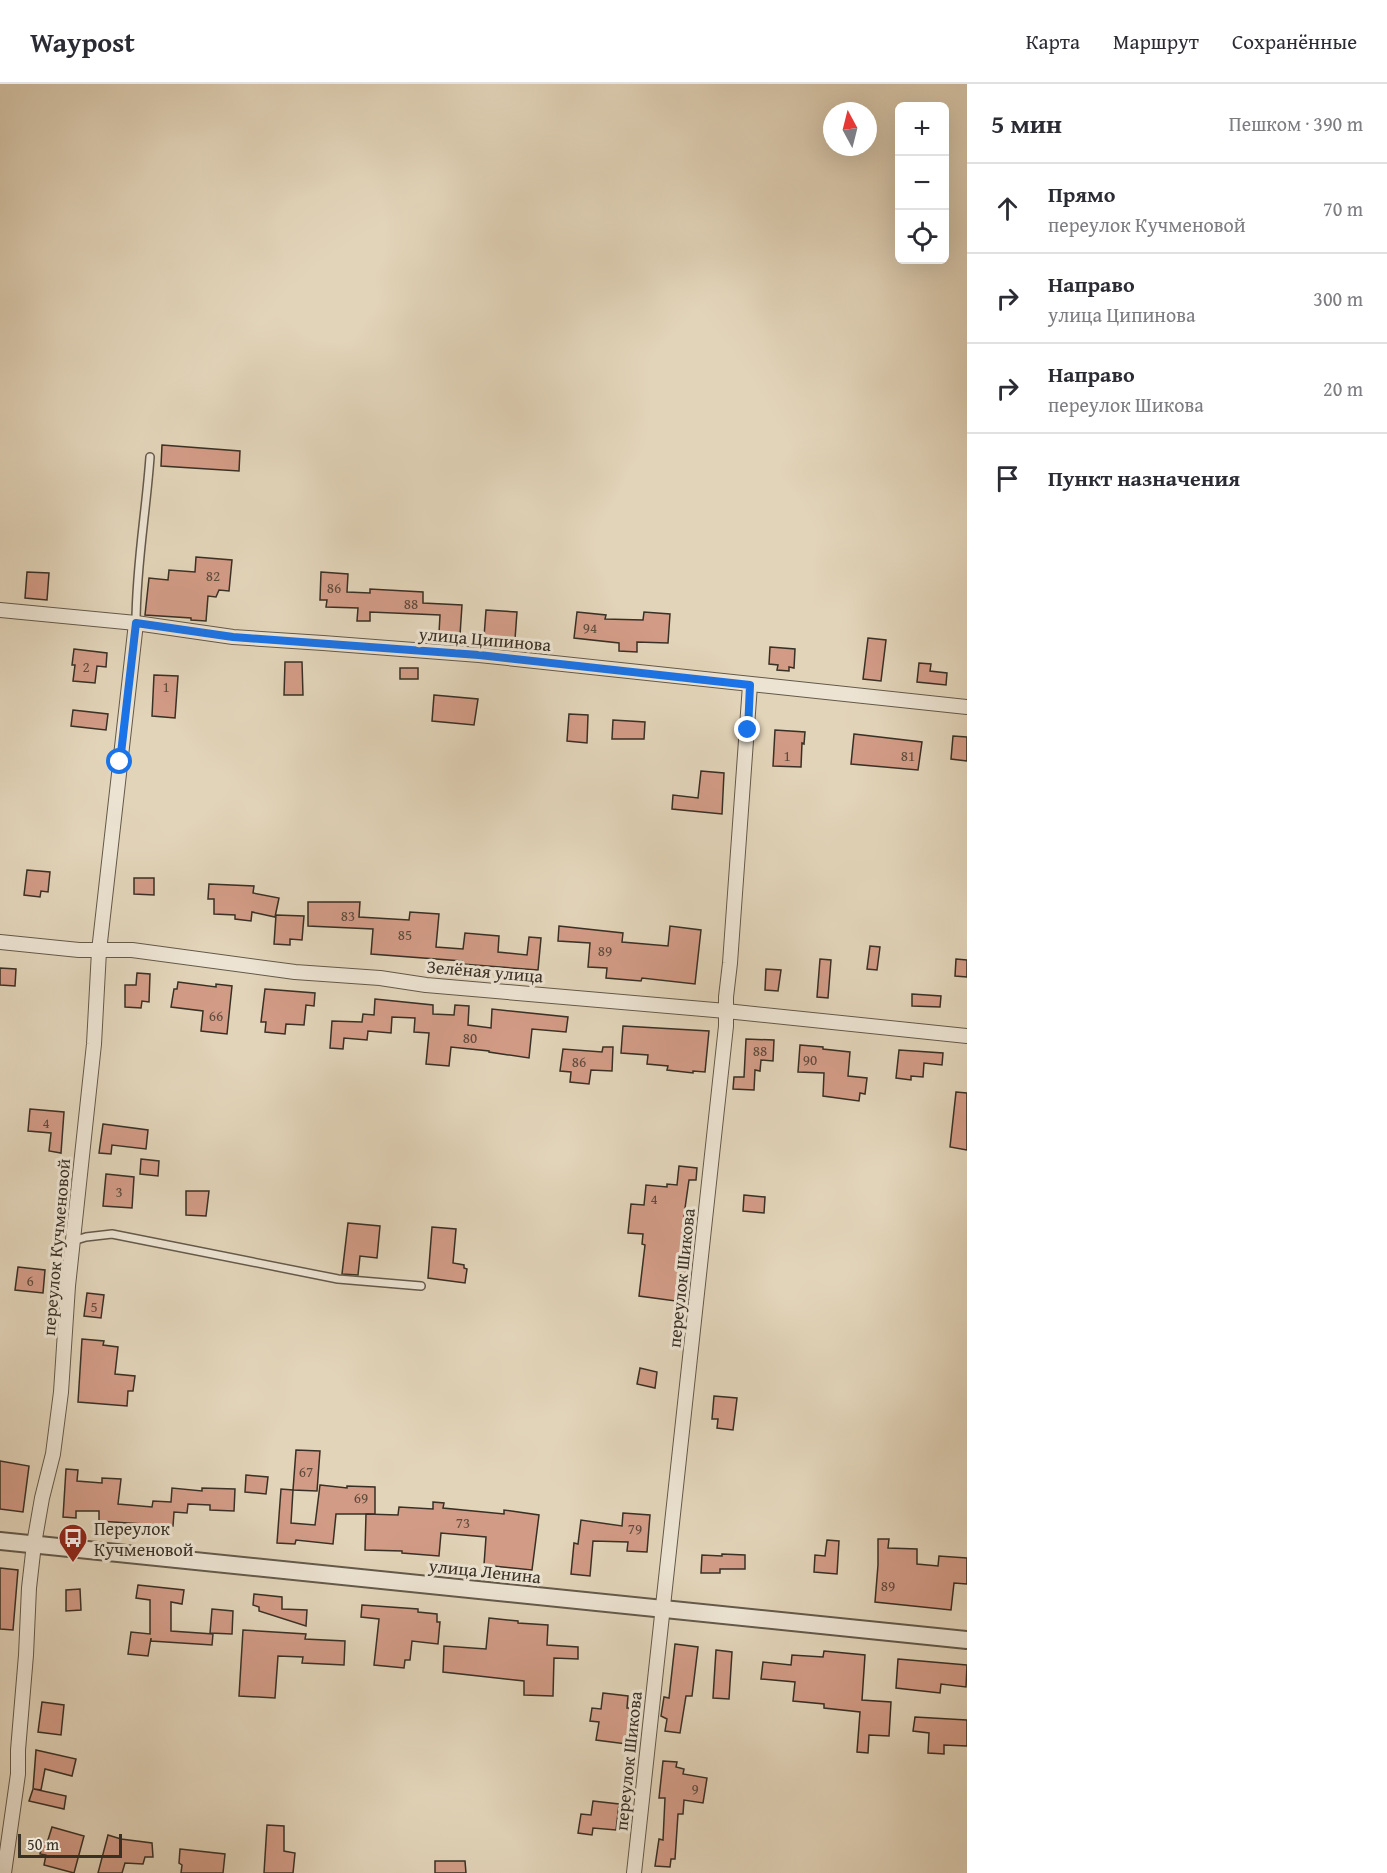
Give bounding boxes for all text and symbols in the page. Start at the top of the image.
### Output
text: Waypost [30,21,135,62]
text: Карта [1026,26,1080,57]
text: Маршрут [1113,26,1199,57]
text: Сохранённые [1232,26,1357,57]
north arrow [823,102,877,156]
map controls [895,102,949,264]
button: + [895,102,949,156]
text: 5 мин [991,104,1062,143]
text: Пешком · 390 m [1229,109,1363,138]
button: − [895,156,949,210]
text: Прямо [1048,178,1115,210]
icon: ahead [991,192,1024,225]
text: 70 m [1323,194,1363,223]
button: locate [895,210,949,264]
text: переулок Кучменовой [1048,210,1246,239]
text: Направо [1048,268,1135,300]
icon: right [991,282,1024,315]
text: 300 m [1313,284,1363,313]
text: улица Ципинова [1048,300,1195,329]
text: Направо [1048,358,1135,390]
icon: right [991,372,1024,405]
text: 20 m [1323,374,1363,403]
text: переулок Шикова [1048,390,1204,419]
icon: arrive [991,462,1024,495]
text: Пункт назначения [1048,462,1240,494]
house number: 82 [206,565,220,586]
house number: 86 [327,577,341,598]
house number: 88 [404,593,418,614]
house number: 94 [583,617,597,638]
street label: улица Ципинова [417,620,553,658]
house number: 2 [82,656,90,677]
house number: 1 [162,676,170,697]
route end [734,716,760,742]
house number: 1 [783,745,791,766]
house number: 81 [901,745,915,766]
route start [106,748,132,774]
house number: 83 [341,905,355,926]
house number: 85 [398,924,412,945]
house number: 89 [598,940,612,961]
street label: Зелёная улица [426,952,545,990]
house number: 66 [209,1005,223,1026]
house number: 80 [463,1027,477,1048]
house number: 88 [753,1040,767,1061]
house number: 90 [803,1049,817,1070]
house number: 86 [572,1051,586,1072]
house number: 4 [42,1112,50,1133]
street label: переулок Кучменовой [35,1157,77,1337]
house number: 3 [115,1181,123,1202]
house number: 4 [650,1188,658,1209]
street label: переулок Шикова [660,1206,702,1349]
house number: 6 [26,1270,34,1291]
house number: 5 [90,1296,98,1317]
house number: 67 [299,1461,313,1482]
house number: 69 [354,1487,368,1508]
house number: 73 [456,1512,470,1533]
place label: Переулок Кучменовой [94,1515,194,1563]
house number: 79 [628,1518,642,1539]
bus stop icon: Переулок Кучменовой [57,1522,89,1564]
street label: улица Ленина [427,1552,543,1590]
house number: 89 [881,1575,895,1596]
street label: переулок Шикова [607,1689,649,1832]
house number: 9 [691,1778,699,1799]
scale bar [18,1831,122,1858]
text: 50 m [27,1832,59,1856]

